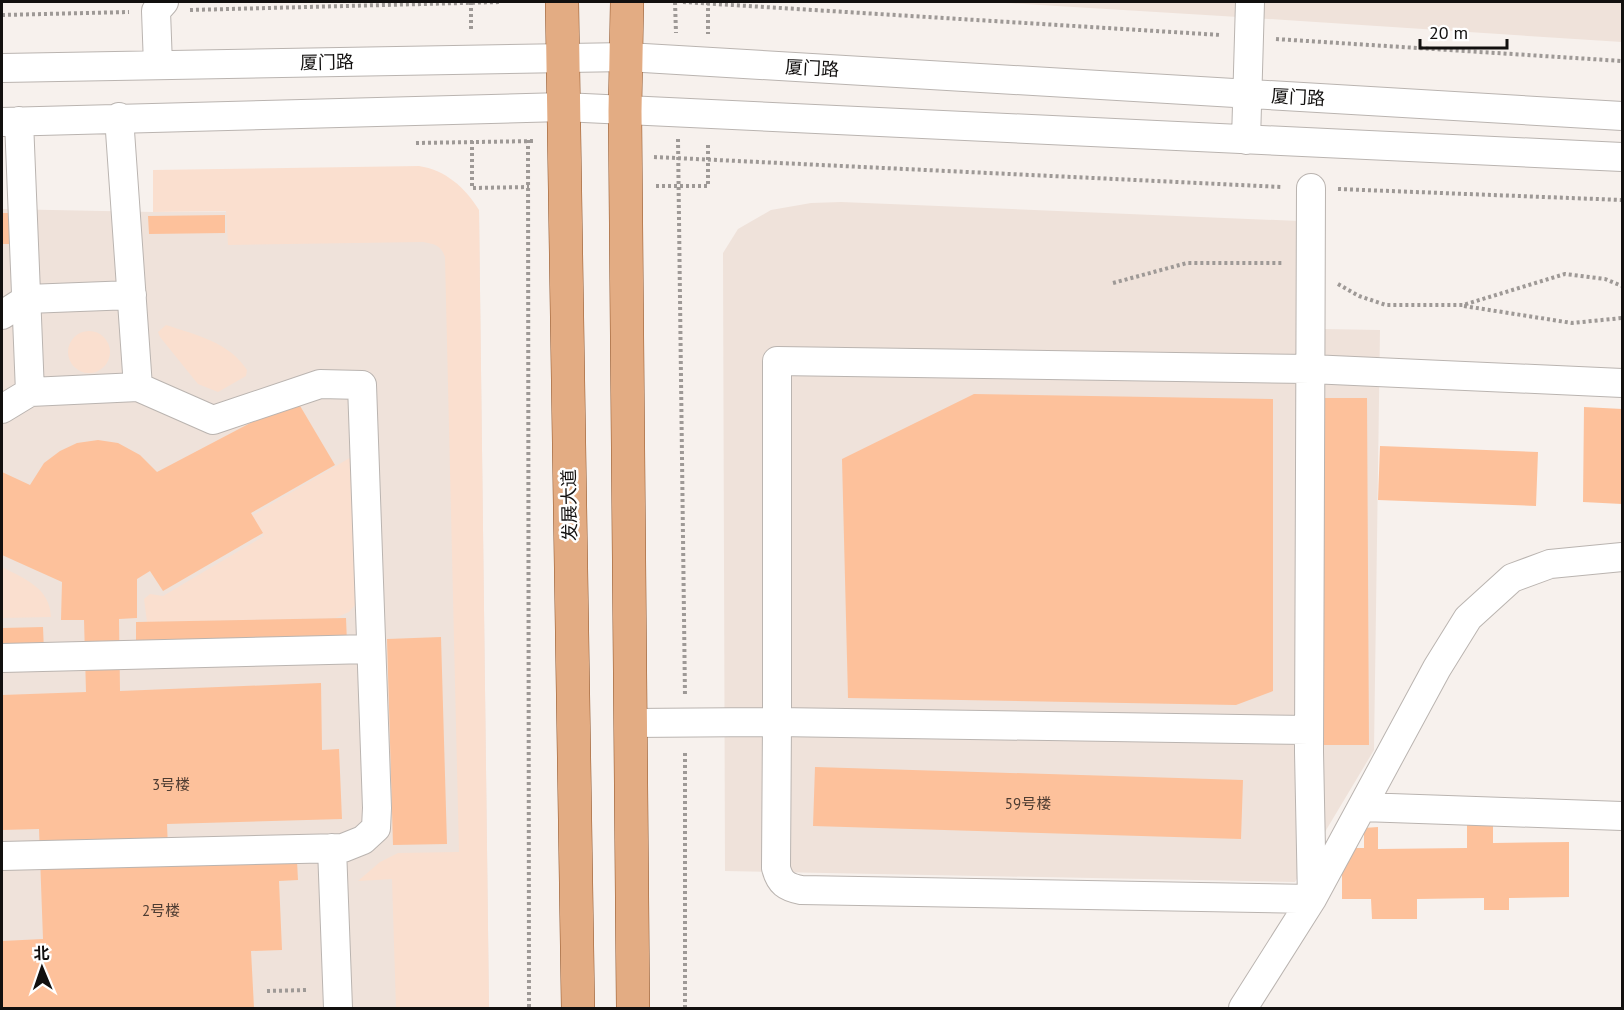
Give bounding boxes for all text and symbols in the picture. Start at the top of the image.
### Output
scale bar [1420,12,1507,50]
text: 20 m [1429,21,1468,44]
street label: 厦门路 [300,50,354,74]
street label: 厦门路 [784,55,840,81]
street label: 厦门路 [1270,84,1326,110]
street label: 发展大道 [557,469,581,541]
house number: 3号楼 [152,775,190,794]
house number: 59号楼 [1005,794,1051,813]
house number: 2号楼 [142,901,180,920]
north arrow [12,938,72,998]
text: 北 [33,943,50,963]

